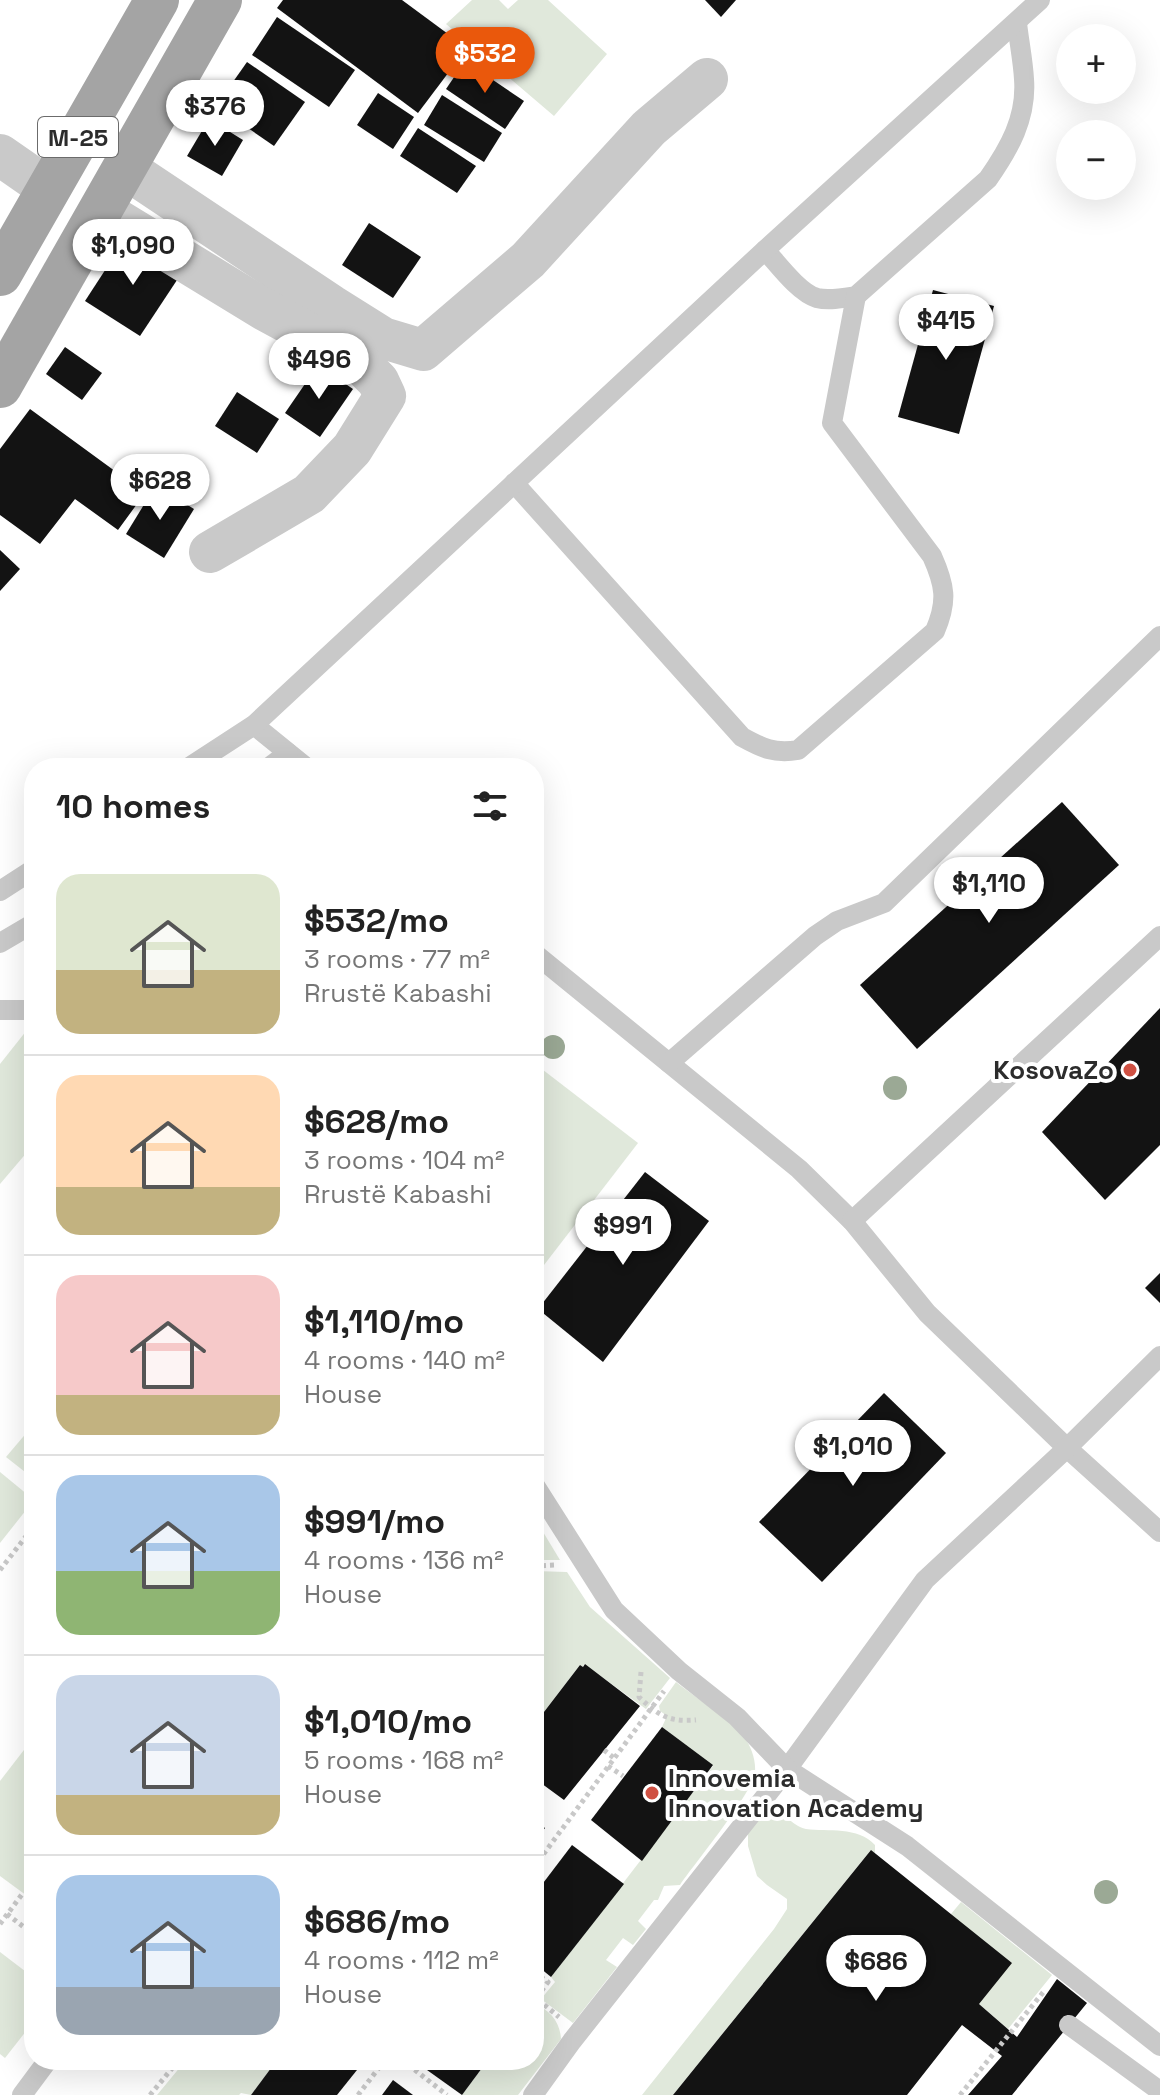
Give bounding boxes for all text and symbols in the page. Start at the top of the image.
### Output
map controls [1056,24,1136,200]
button: + [1056,24,1136,104]
pin: $532 [438,27,532,95]
text: $532 [454,36,516,70]
pin: $376 [168,80,262,148]
text: $376 [184,89,246,123]
road number: M-25 [38,117,118,157]
button: − [1056,120,1136,200]
pin: $1,090 [68,219,198,287]
text: $1,090 [91,228,175,262]
pin: $415 [899,294,993,362]
text: $415 [917,303,975,337]
pin: $496 [272,333,366,401]
text: $496 [287,342,351,376]
pin: $628 [113,454,207,522]
text: $628 [129,463,191,497]
icon: filters [468,784,512,828]
text: 10 homes [56,785,210,828]
pin: $1,110 [924,857,1054,925]
text: $1,110 [952,866,1026,900]
text: $532/mo [304,899,449,942]
icon: home [120,906,216,1002]
text: 3 rooms · 77 m² [304,942,490,976]
text: Rrustë Kabashi [304,976,492,1010]
place label: KosovaZo [993,1053,1114,1087]
marker: KosovaZo [1121,1061,1139,1079]
text: $628/mo [304,1100,449,1143]
icon: home [120,1107,216,1203]
text: 3 rooms · 104 m² [304,1143,505,1177]
text: Rrustë Kabashi [304,1177,492,1211]
pin: $991 [576,1199,670,1267]
text: $991 [593,1208,653,1242]
text: $1,110/mo [304,1300,464,1343]
icon: home [120,1307,216,1403]
text: 4 rooms · 140 m² [304,1343,505,1377]
text: House [304,1377,382,1411]
pin: $1,010 [788,1420,918,1488]
text: $1,010 [813,1429,893,1463]
text: $991/mo [304,1500,445,1543]
icon: home [120,1507,216,1603]
text: 4 rooms · 136 m² [304,1543,504,1577]
text: House [304,1577,382,1611]
text: $1,010/mo [304,1700,472,1743]
icon: home [120,1707,216,1803]
text: 5 rooms · 168 m² [304,1743,504,1777]
place label: Innovemia Innovation Academy [668,1761,924,1825]
text: House [304,1777,382,1811]
marker: Innovemia Innovation Academy [643,1784,661,1802]
text: $686/mo [304,1900,450,1943]
icon: home [120,1907,216,2003]
pin: $686 [829,1935,923,2003]
text: 4 rooms · 112 m² [304,1943,499,1977]
text: $686 [844,1944,908,1978]
text: House [304,1977,382,2011]

